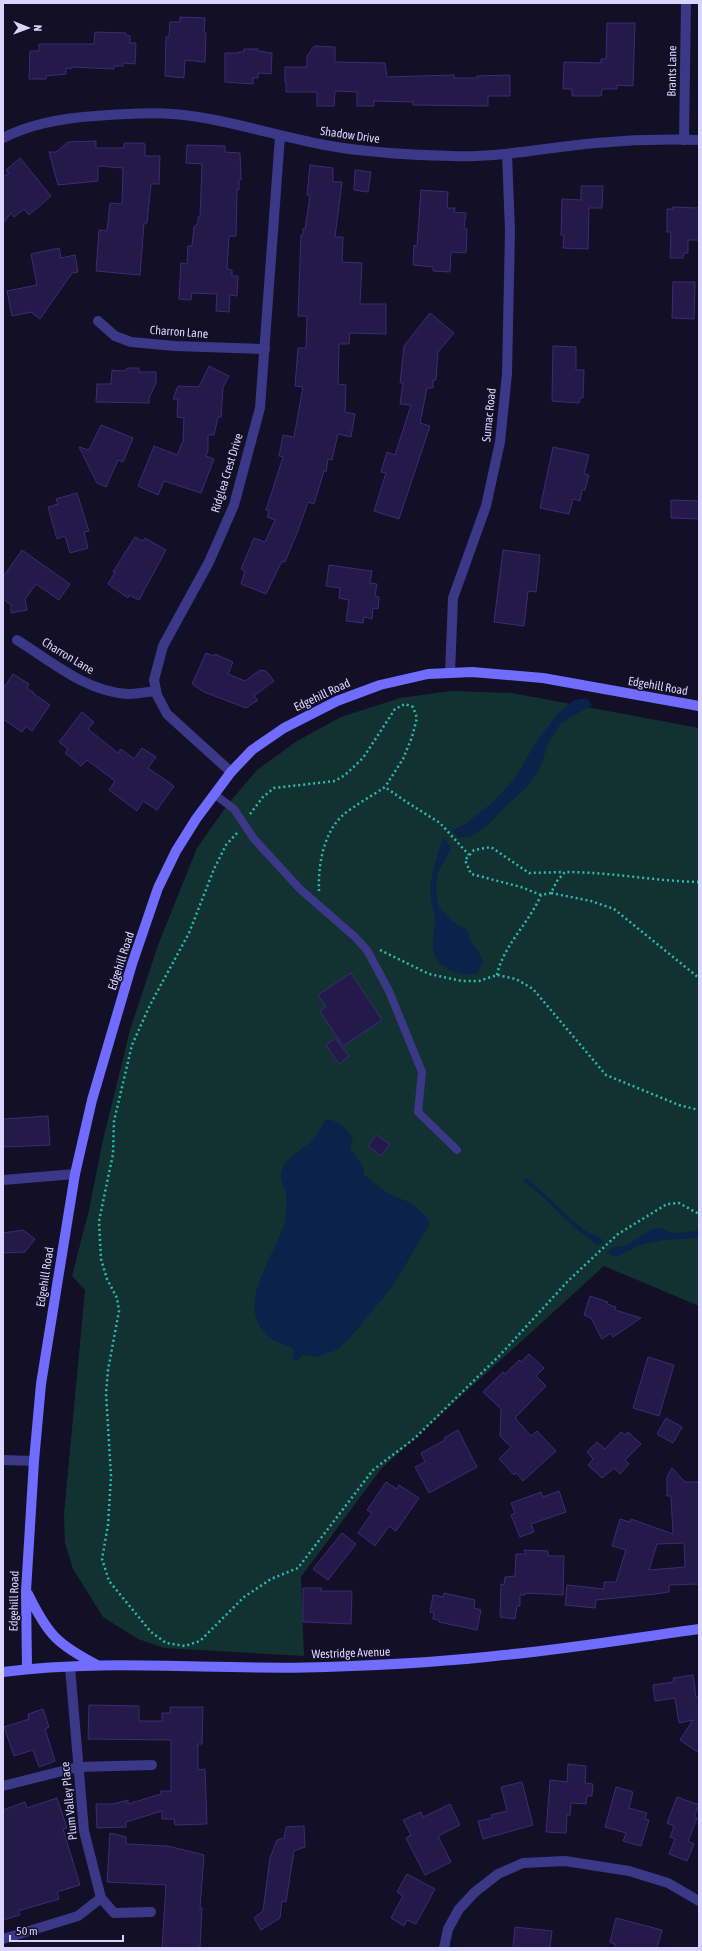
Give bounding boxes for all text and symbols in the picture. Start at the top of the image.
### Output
north arrow [8,8,48,48]
text: N [32,25,44,32]
street label: Brants Lane [665,45,679,97]
street label: Shadow Drive [319,124,381,146]
street label: Charron Lane [149,323,209,341]
street label: Sumac Road [479,387,499,443]
street label: Ridglea Crest Drive [208,432,246,514]
street label: Charron Lane [39,635,97,677]
street label: Edgehill Road [627,674,689,698]
street label: Edgehill Road [292,676,352,714]
street label: Edgehill Road [105,930,137,992]
street label: Edgehill Road [33,1246,57,1308]
street label: Edgehill Road [6,1571,22,1631]
street label: Westridge Avenue [311,1645,391,1661]
street label: Plum Valley Place [58,1761,80,1841]
scale bar [10,1917,123,1943]
text: 50 m [16,1924,38,1938]

